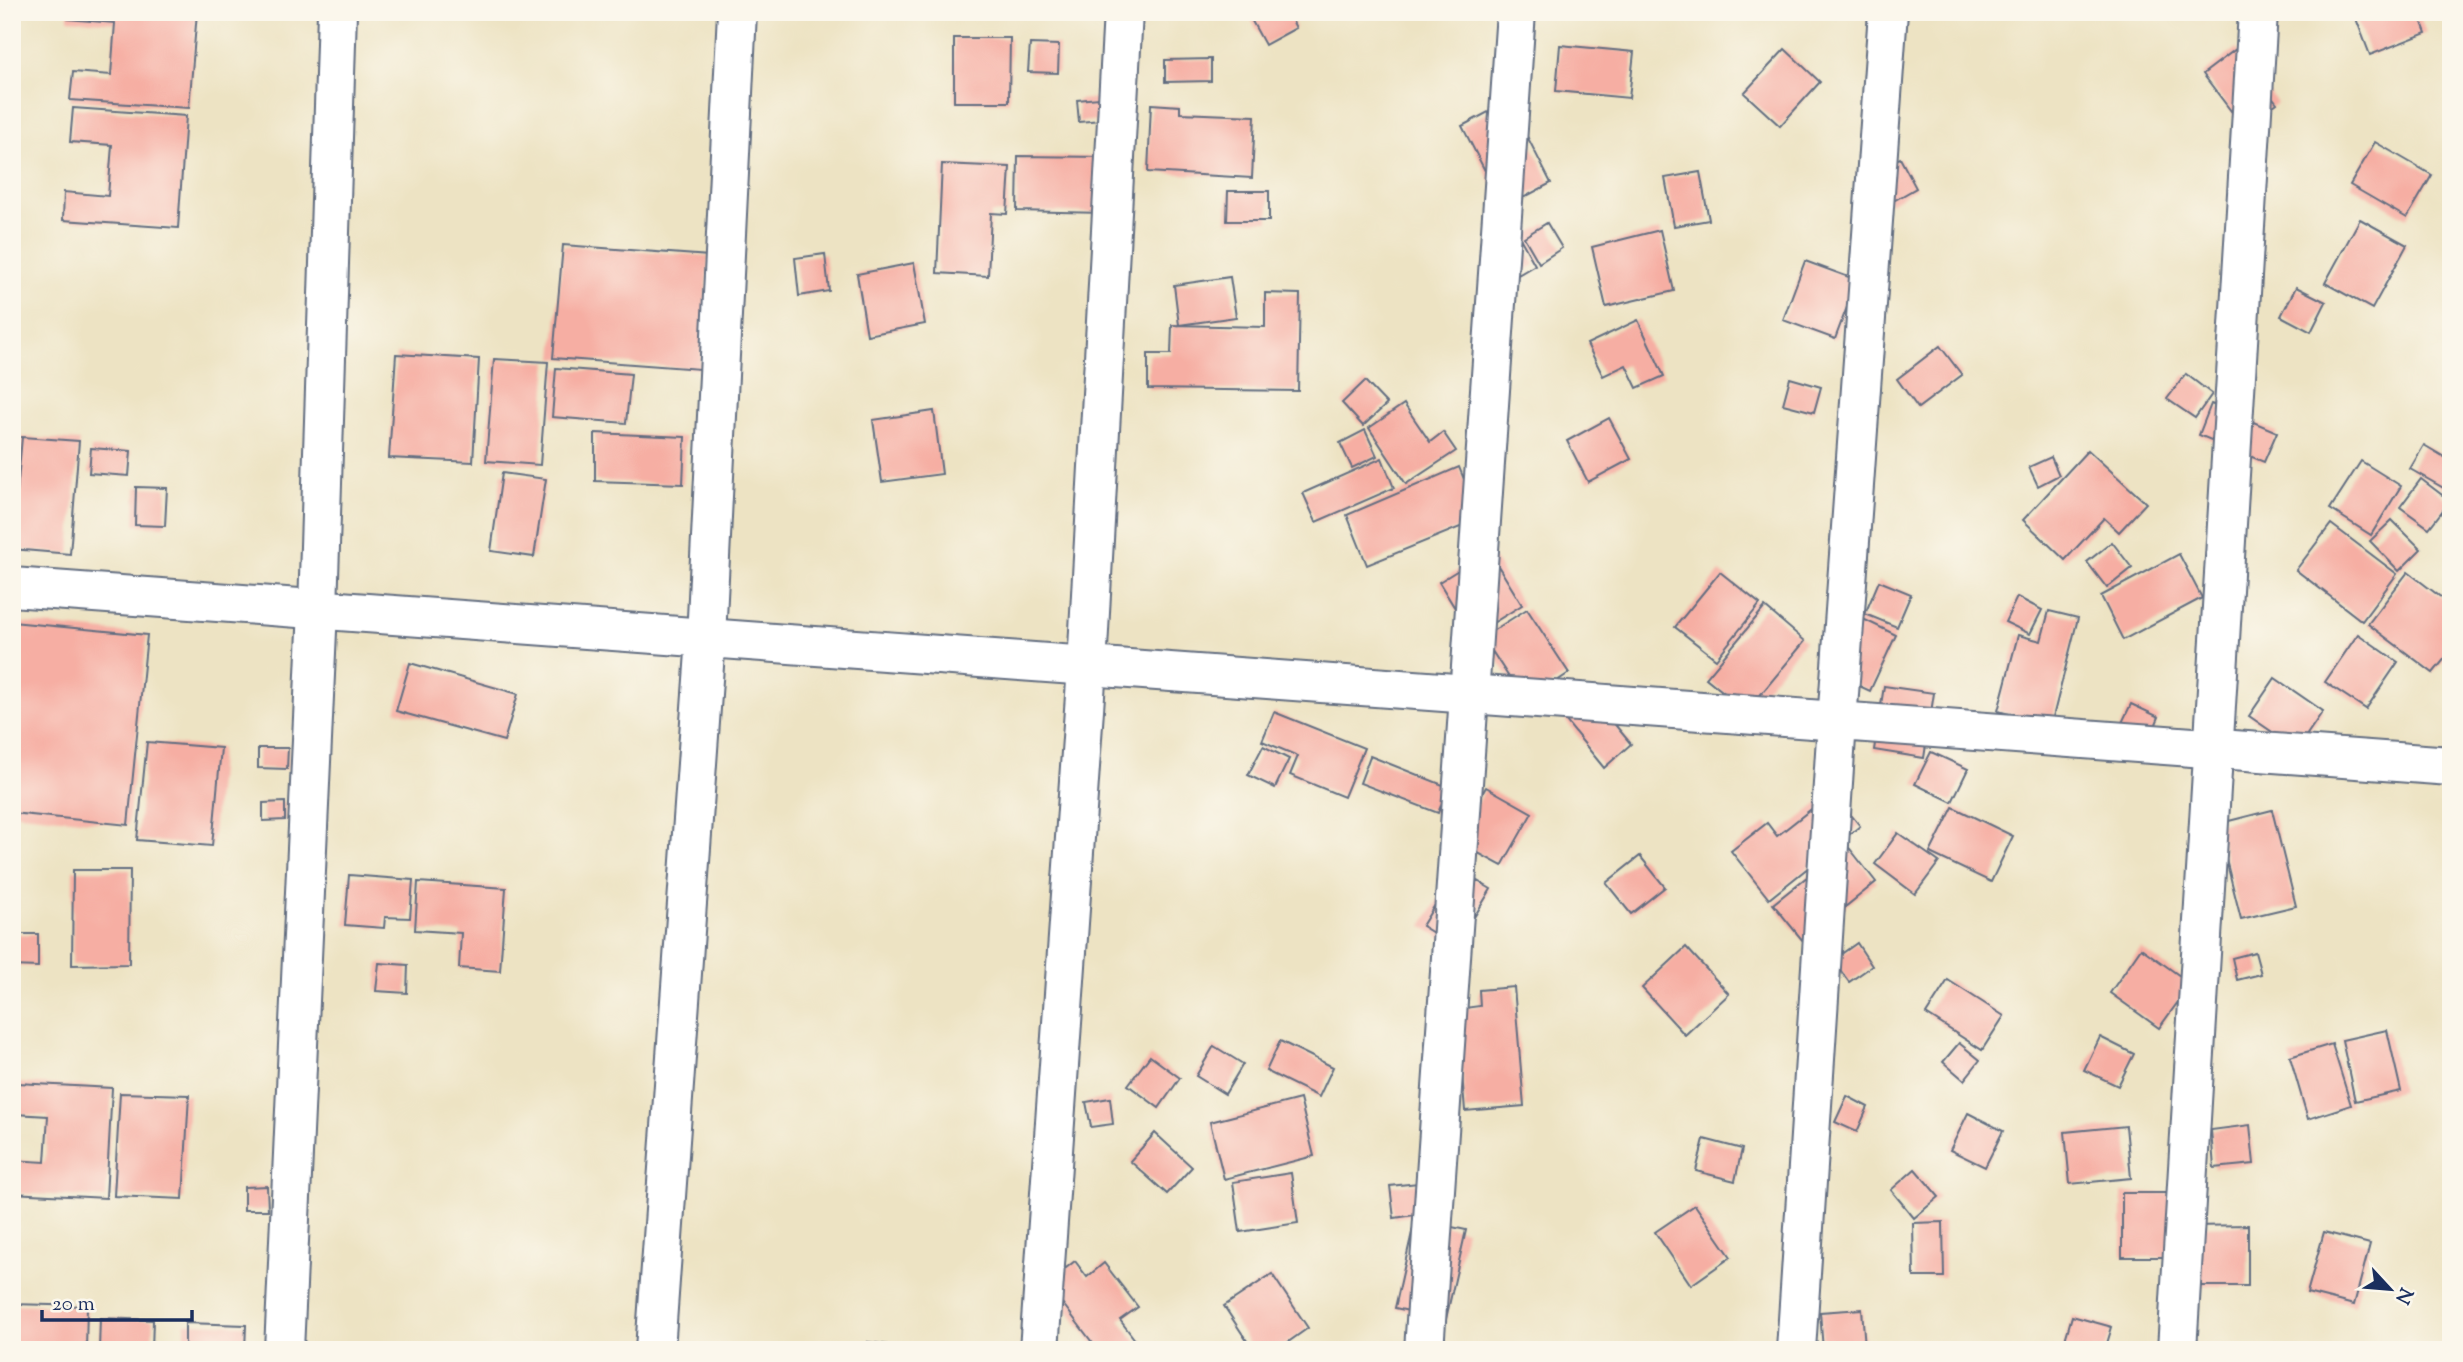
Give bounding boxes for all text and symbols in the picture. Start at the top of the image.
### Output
north arrow [2354,1254,2424,1324]
scale bar [42,1278,192,1322]
text: N [2388,1283,2418,1308]
text: 20 m [52,1290,95,1320]

